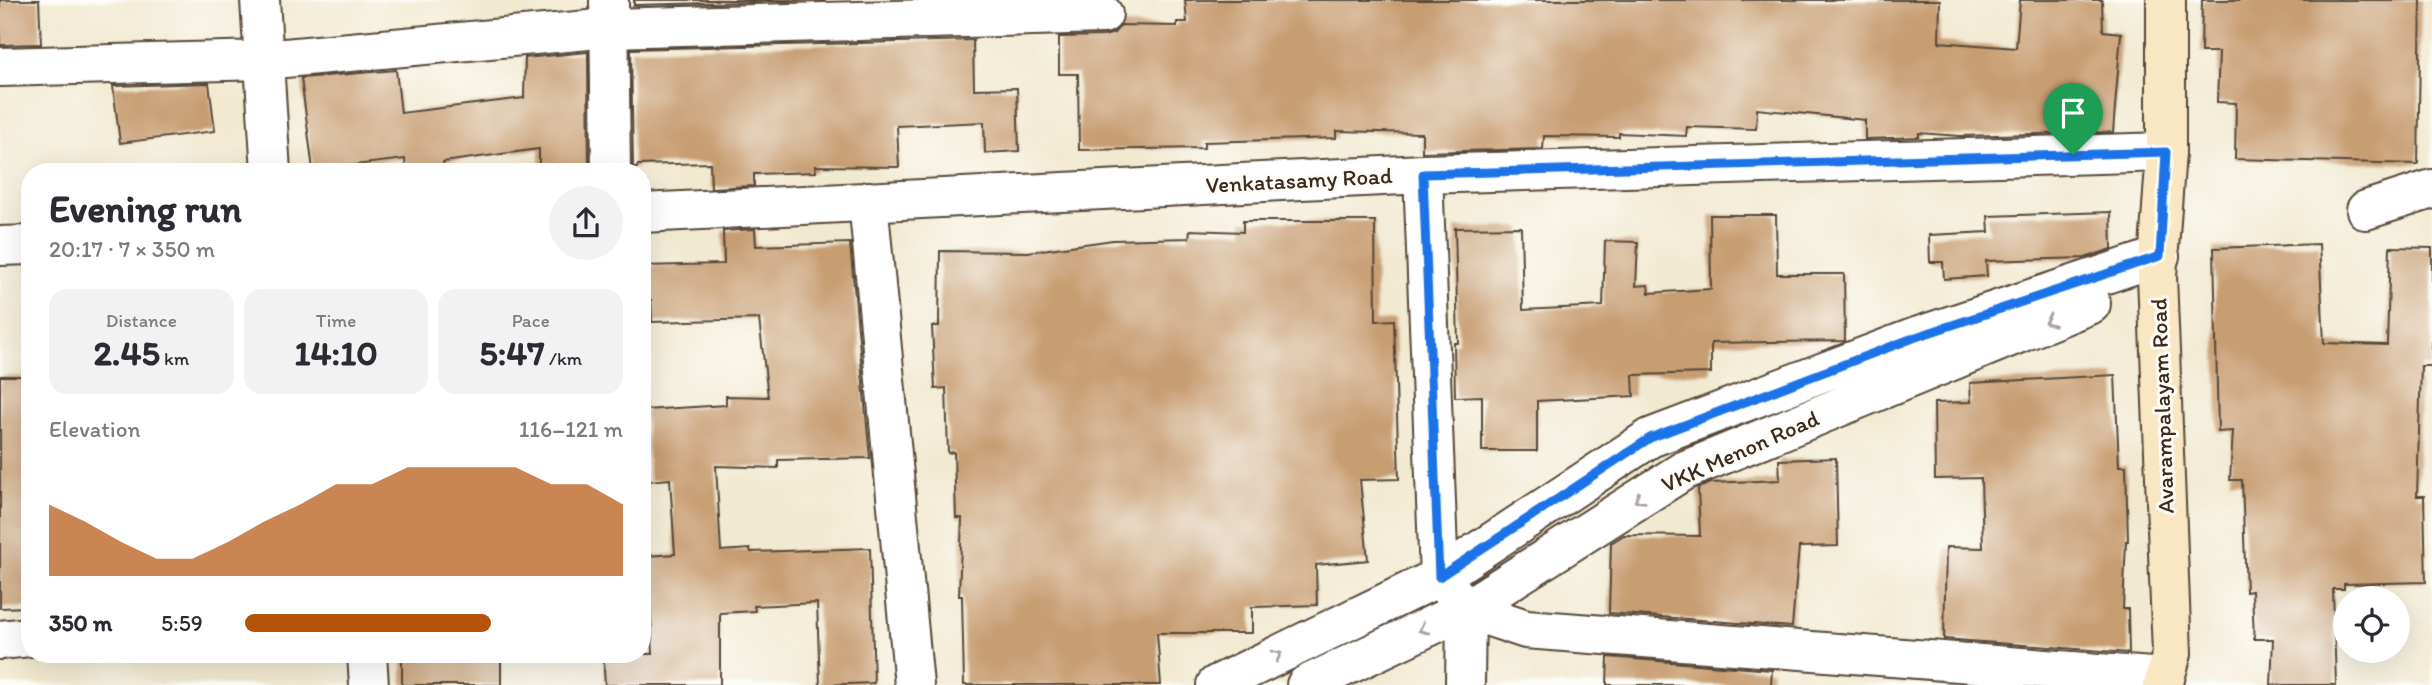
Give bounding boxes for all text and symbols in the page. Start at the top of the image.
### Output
pin [2043,83,2103,155]
icon: arrive [2054,94,2092,132]
street label: Venkatasamy Road [1205,161,1394,199]
text: Evening run [49,186,242,232]
button: share [549,186,623,260]
text: 20:17 · 7 × 350 m [49,235,215,263]
street label: Avarampalayam Road [2144,298,2180,514]
text: Distance [106,309,177,332]
text: Time [316,309,356,332]
text: Pace [512,309,550,332]
one-way arrow [2044,312,2056,326]
text: 2.45 [93,332,160,374]
text: 14:10 [294,332,378,374]
text: 5:47 [479,332,545,374]
text: km [160,347,189,370]
text: /km [545,347,582,370]
street label: VKK Menon Road [1657,404,1824,498]
text: Elevation [49,415,140,443]
text: 116–121 m [519,415,623,443]
one-way arrow [1633,491,1646,504]
map controls [2333,586,2410,663]
button: locate [2333,586,2410,663]
text: 350 m [49,609,112,637]
text: 5:59 [161,609,203,637]
one-way arrow [1418,621,1430,635]
one-way arrow [1270,650,1282,664]

